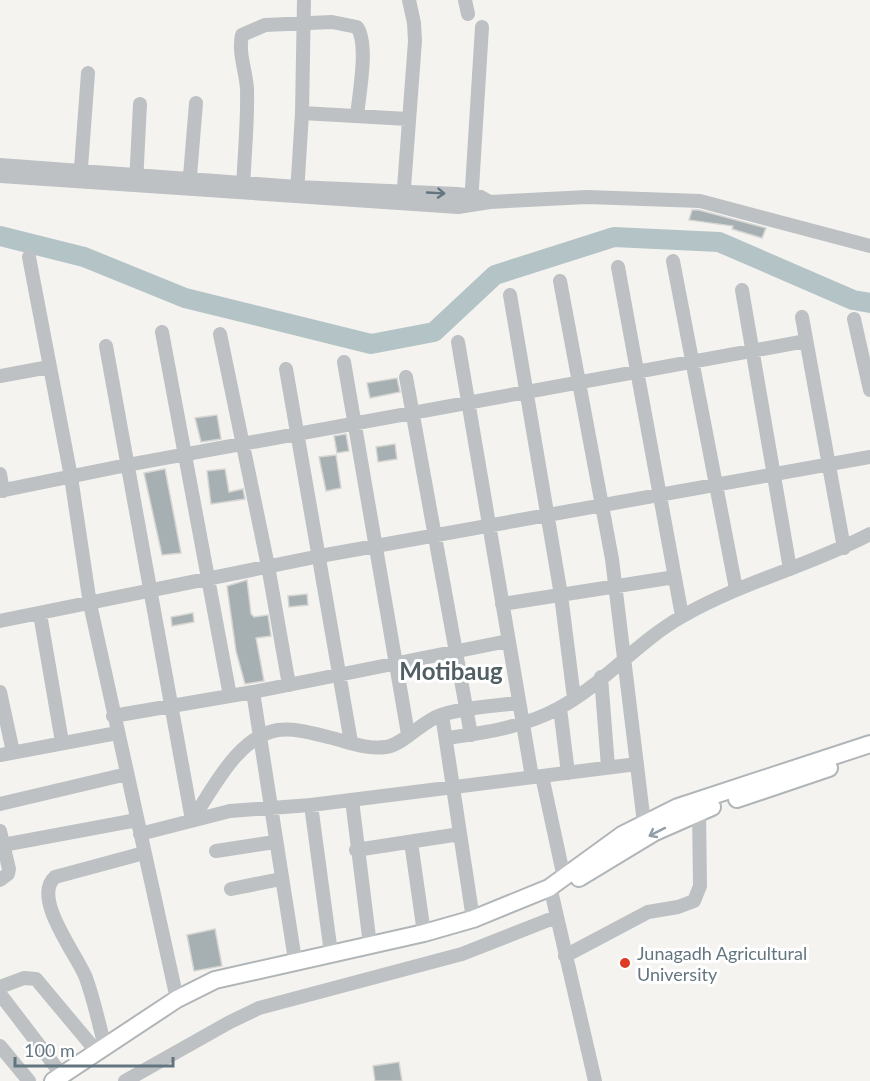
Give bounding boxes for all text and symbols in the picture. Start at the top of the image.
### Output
one-way arrow [425,188,445,199]
district label: Motibaug [399,656,503,685]
one-way arrow [649,826,666,838]
place label: Junagadh Agricultural University [637,942,807,985]
marker: Junagadh Agricultural University [618,956,632,970]
scale bar [15,1030,172,1068]
text: 100 m [24,1039,75,1061]

